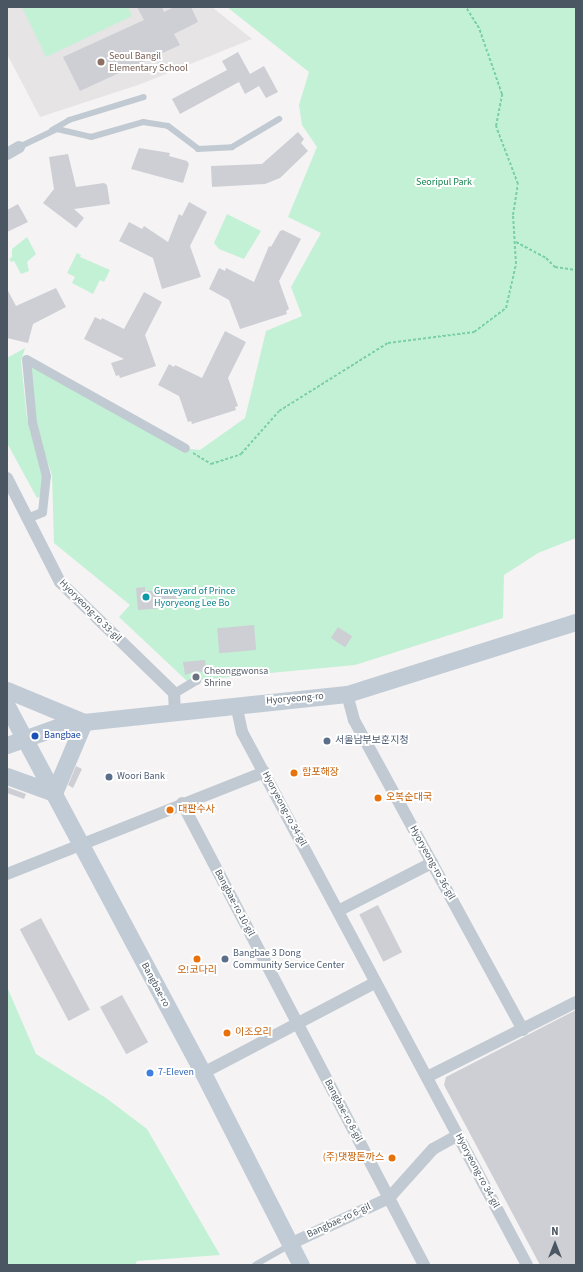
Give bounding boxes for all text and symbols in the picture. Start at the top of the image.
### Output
place label: Seoul Bangil Elementary School [109,50,188,74]
marker: Seoul Bangil Elementary School [96,57,106,67]
park label: Seoripul Park [416,177,472,189]
street label: Hyoryeong-ro 33-gil [56,577,124,645]
place label: Graveyard of Prince Hyoryeong Lee Bo [154,585,235,608]
marker: Graveyard of Prince Hyoryeong Lee Bo [141,592,151,602]
place label: Cheonggwonsa Shrine [204,665,268,688]
marker: Cheonggwonsa Shrine [191,672,201,682]
street label: Hyoryeong-ro [266,691,324,707]
marker: Bangbae [29,730,41,742]
place label: Bangbae [44,730,81,742]
place label: 서울남부보훈지청 [335,735,409,747]
marker: 서울남부보훈지청 [322,736,332,746]
place label: 함포해장 [302,767,339,779]
marker: 함포해장 [289,768,299,778]
street label: Hyoryeong-ro 34-gil [259,770,309,848]
place label: Woori Bank [117,771,165,783]
marker: Woori Bank [104,772,114,782]
place label: 오복순대국 [386,792,432,804]
marker: 오복순대국 [373,793,383,803]
place label: 대판수사 [178,804,215,816]
marker: 대판수사 [165,805,175,815]
street label: Hyoryeong-ro 36-gil [407,824,457,902]
street label: Bangbae-ro 10-gil [211,868,257,938]
place label: Bangbae 3 Dong Community Service Center [233,947,344,970]
marker: 오!코다리 [192,954,202,964]
marker: Bangbae 3 Dong Community Service Center [220,954,230,964]
street label: Bangbae-ro [138,961,172,1009]
place label: 오!코다리 [177,965,217,977]
place label: 이조오리 [235,1027,272,1039]
marker: 이조오리 [222,1028,232,1038]
place label: 7-Eleven [158,1067,194,1079]
marker: 7-Eleven [145,1068,155,1078]
street label: Bangbae-ro 8-gil [322,1078,364,1144]
street label: Hyoryeong-ro 34-gil [452,1132,502,1210]
place label: (주)댓짱돈까스 [323,1152,384,1164]
marker: (주)댓짱돈까스 [387,1153,397,1163]
street label: Bangbae-ro 6-gil [305,1201,373,1241]
north arrow [535,1224,575,1264]
text: N [551,1224,559,1239]

